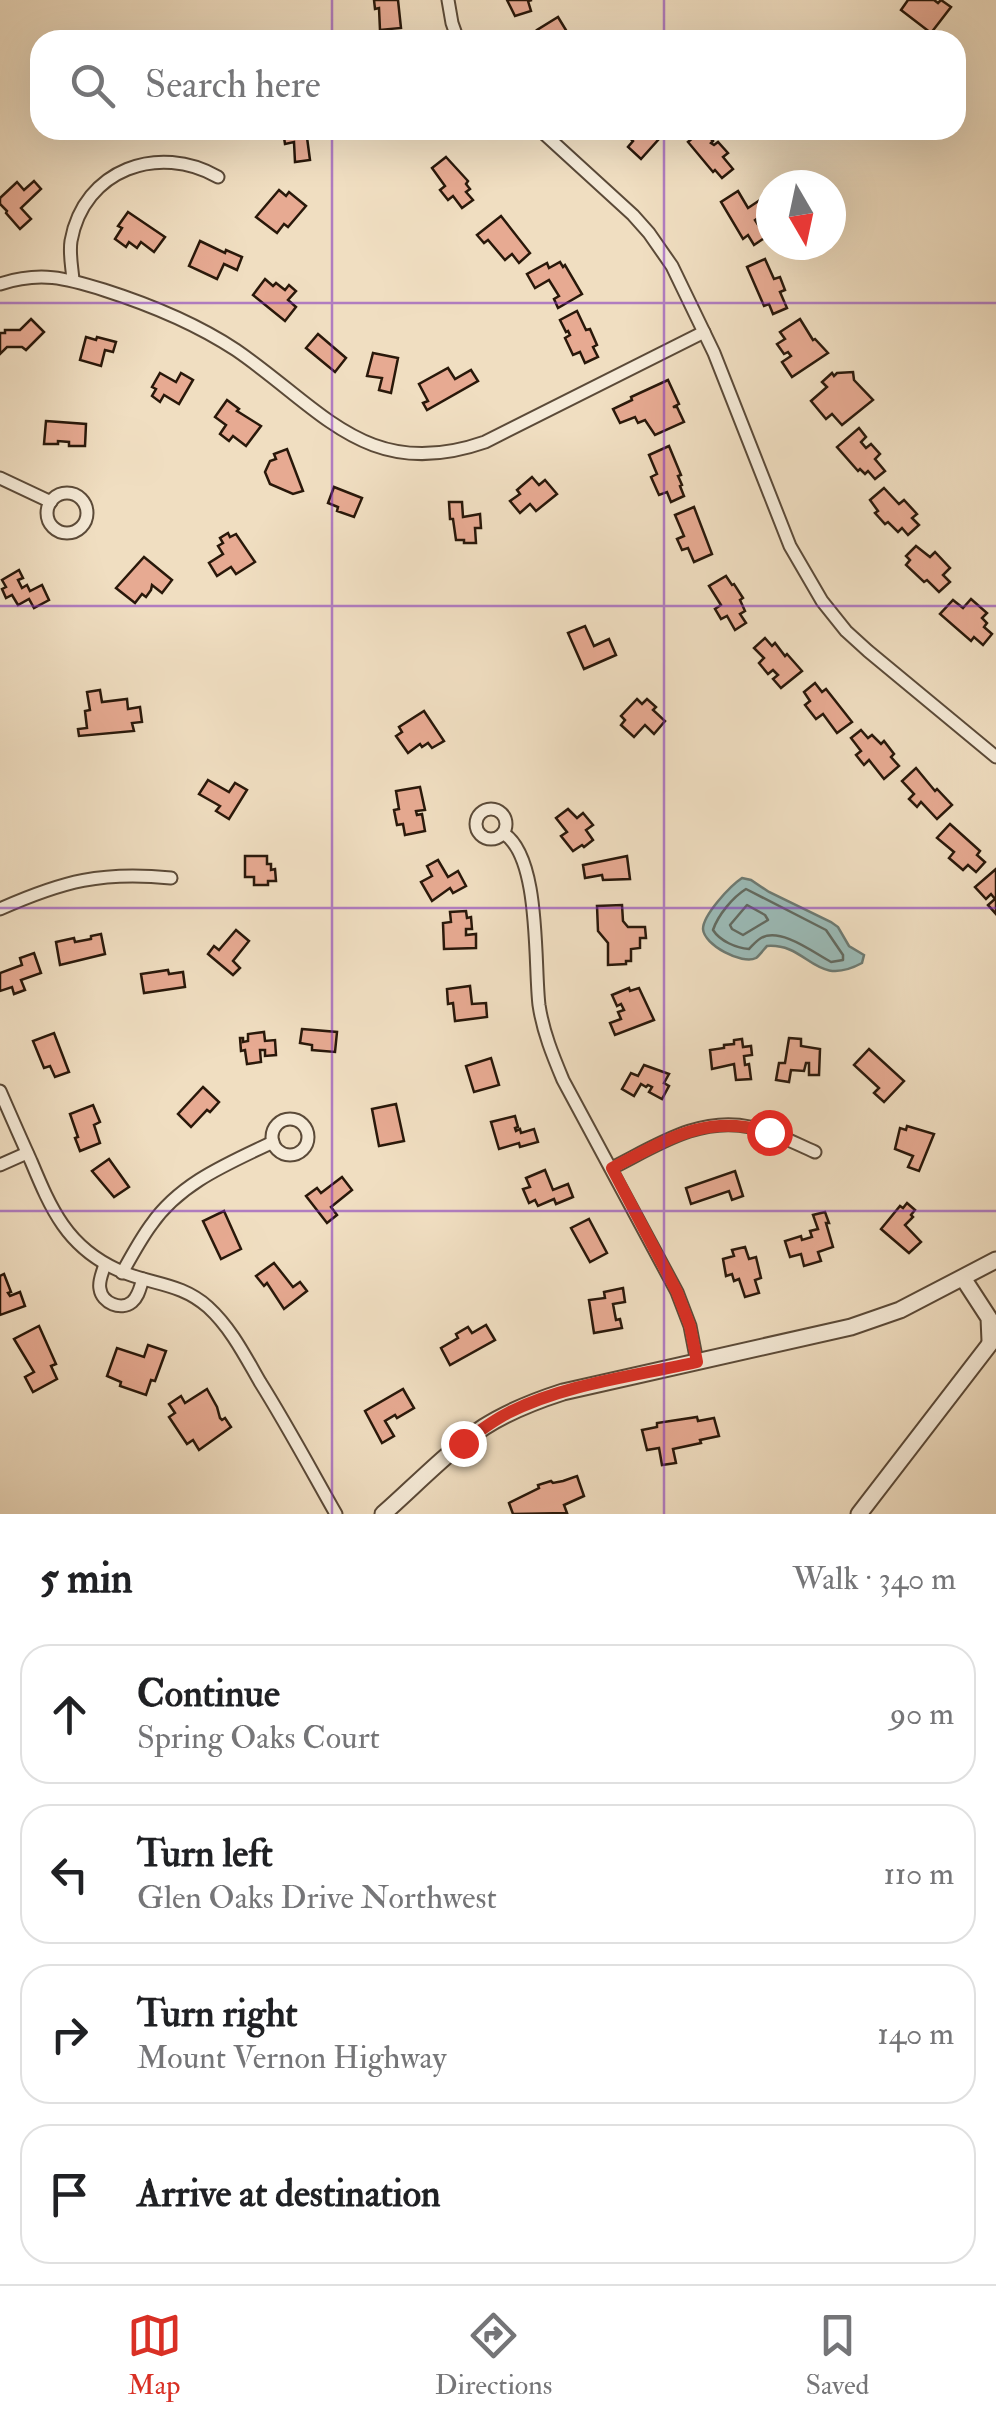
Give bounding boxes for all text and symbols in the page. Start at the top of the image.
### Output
search box [30,30,966,140]
icon: search [65,58,120,113]
text: Search here [145,61,321,109]
north arrow [756,170,846,260]
route start [747,1110,793,1156]
route end [441,1421,487,1467]
text: 5 min [40,1553,133,1605]
text: Walk · 340 m [792,1559,956,1599]
text: Continue [137,1670,280,1718]
icon: ahead [42,1687,97,1742]
text: 90 m [890,1694,954,1734]
text: Spring Oaks Court [137,1718,380,1758]
text: Turn left [137,1830,273,1878]
icon: left [42,1847,97,1902]
text: 110 m [883,1854,954,1894]
text: Glen Oaks Drive Northwest [137,1878,497,1918]
text: Turn right [137,1990,298,2038]
icon: right [42,2007,97,2062]
text: 140 m [877,2014,954,2054]
text: Mount Vernon Highway [137,2038,446,2078]
icon: arrive [42,2167,97,2222]
text: Arrive at destination [137,2170,441,2218]
tab: Map [127,2308,182,2403]
tab: Directions [435,2308,552,2403]
tab: Saved [805,2308,869,2403]

